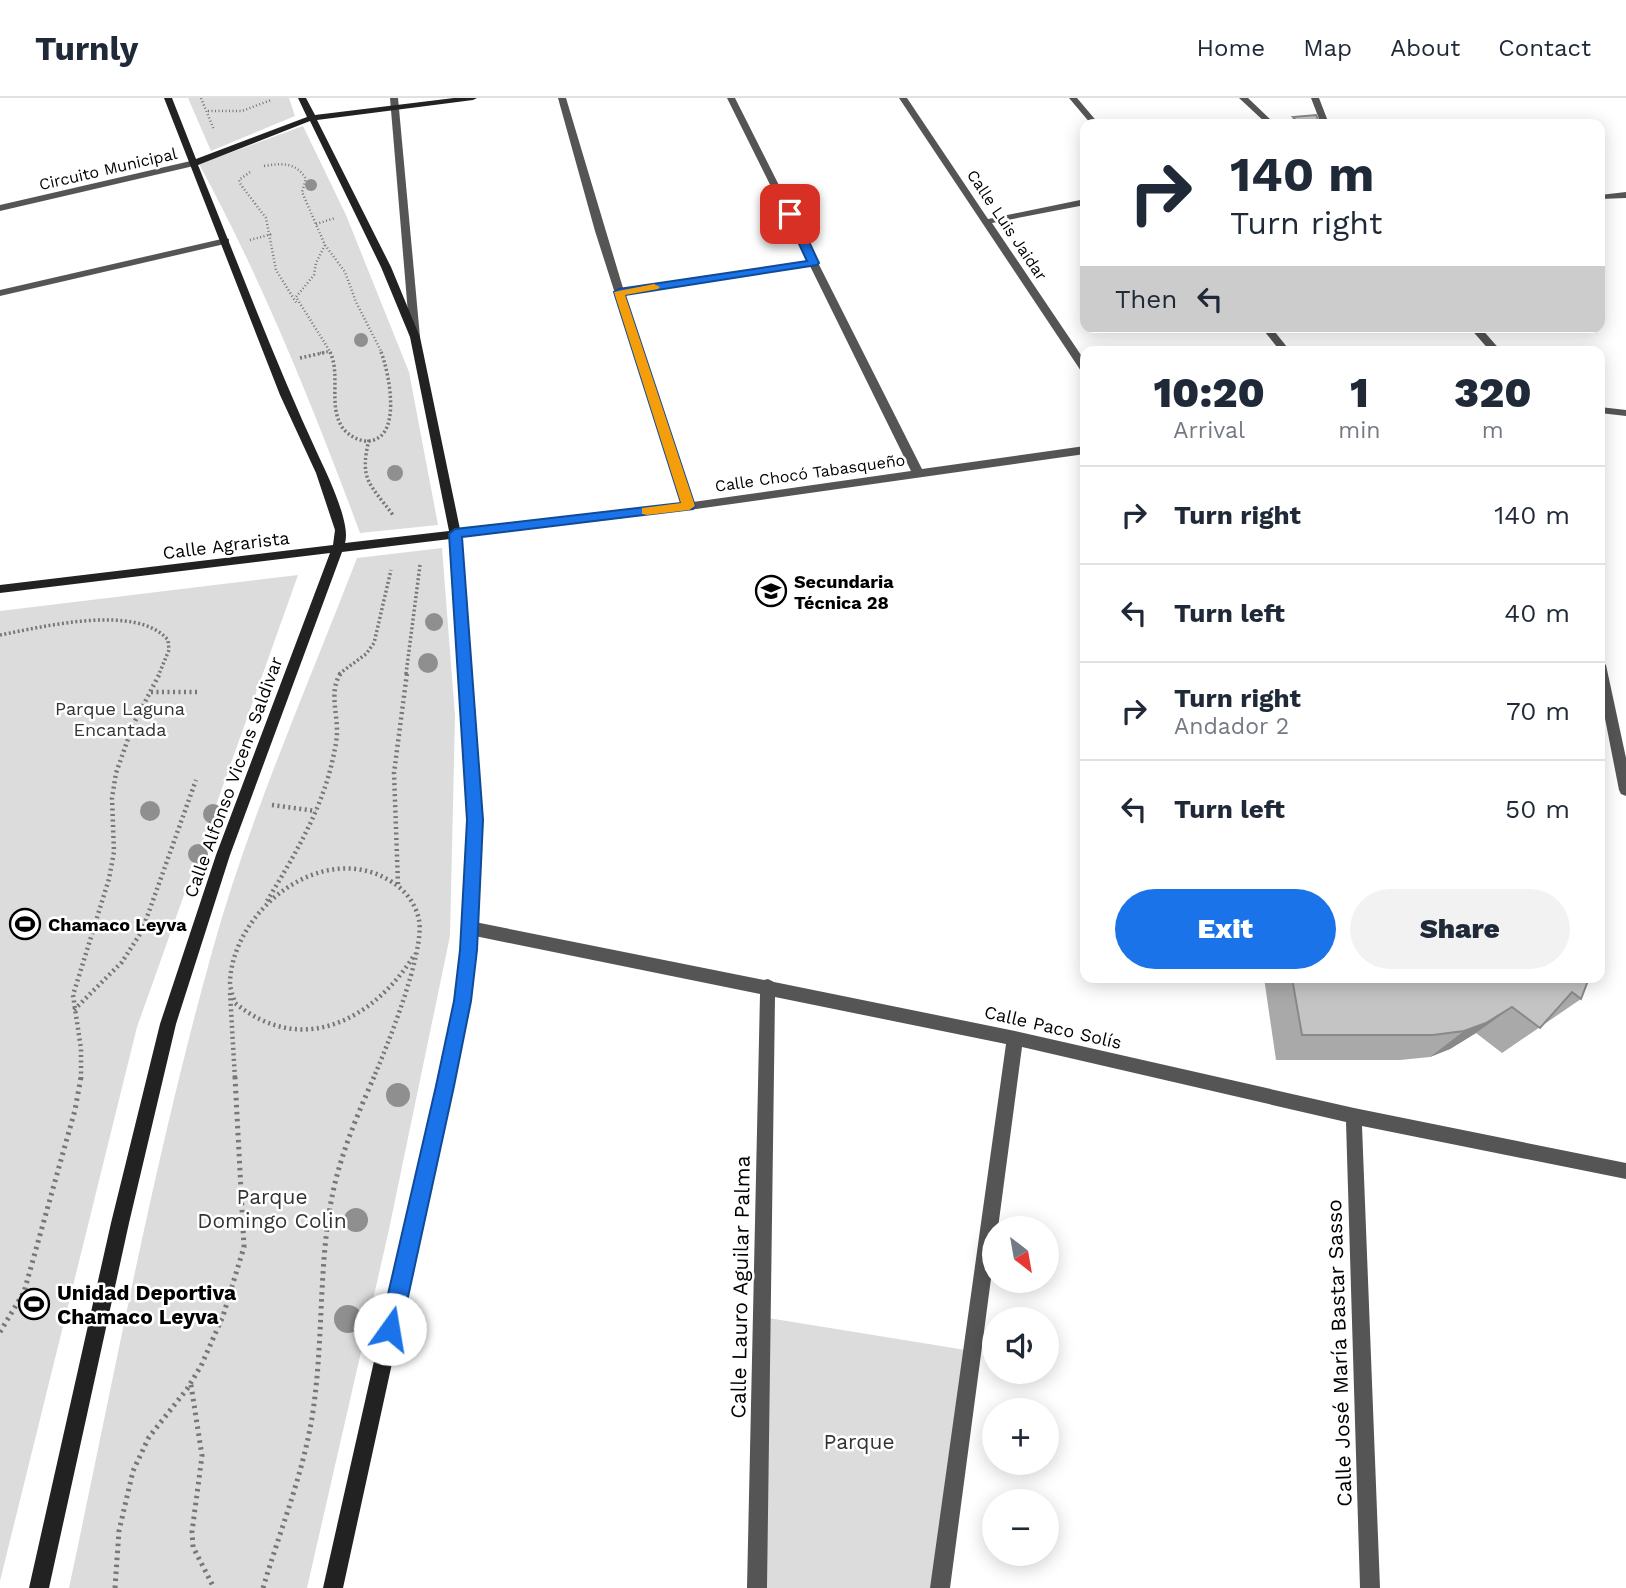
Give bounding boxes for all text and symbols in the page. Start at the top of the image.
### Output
text: Turnly [35,29,138,68]
text: Home [1197,34,1265,62]
text: Map [1303,34,1352,62]
text: About [1390,34,1460,62]
text: Contact [1498,34,1591,62]
street label: Circuito Municipal [37,144,179,194]
text: 140 m [1230,145,1374,203]
icon: right [1115,147,1206,238]
street label: Calle Luis Jaidar [963,166,1051,284]
pin [760,184,820,244]
icon: arrive [771,195,809,233]
text: Turn right [1230,204,1382,242]
icon: left [1191,280,1229,318]
text: Then [1115,284,1177,314]
text: 10:20 [1153,368,1265,417]
text: 1 [1350,368,1369,417]
text: 320 [1454,368,1532,417]
text: Arrival [1173,417,1245,444]
text: min [1338,417,1381,444]
text: m [1482,417,1504,444]
street label: Calle Chocó Tabasqueño [714,450,906,496]
icon: right [1115,496,1153,534]
text: Turn right [1174,500,1301,530]
text: 140 m [1494,500,1570,530]
street label: Calle Agrarista [161,527,291,563]
place label: Secundaria Técnica 28 [794,571,894,613]
school or university icon: Secundaria Técnica 28 [754,574,788,608]
icon: left [1115,594,1153,632]
text: Turn left [1174,598,1285,628]
text: 40 m [1504,598,1570,628]
street label: Calle Alfonso Vicens Saldivar [180,654,286,900]
text: Turn right [1174,683,1301,713]
icon: right [1115,692,1153,730]
text: 70 m [1506,696,1570,726]
park label: Parque Laguna Encantada [55,698,185,740]
text: Andador 2 [1174,713,1289,740]
icon: left [1115,790,1153,828]
text: Turn left [1174,794,1285,824]
text: 50 m [1505,794,1570,824]
button: Exit [1115,889,1336,969]
button: Share [1350,889,1570,969]
sports icon: Chamaco Leyva [8,907,42,941]
place label: Chamaco Leyva [48,914,187,935]
street label: Calle Paco Solís [982,1001,1124,1053]
street label: Calle Lauro Aguilar Palma [725,1155,755,1419]
park label: Parque Domingo Colin [197,1184,347,1233]
street label: Calle José María Bastar Sasso [1321,1199,1357,1507]
north arrow [982,1216,1059,1293]
map controls [982,1216,1059,1566]
place label: Unidad Deportiva Chamaco Leyva [57,1280,237,1329]
sports icon: Unidad Deportiva Chamaco Leyva [17,1287,51,1321]
position arrow [353,1292,427,1366]
button: sound [982,1307,1059,1384]
button: + [982,1398,1059,1475]
park label: Parque [823,1429,895,1454]
button: − [982,1489,1059,1566]

